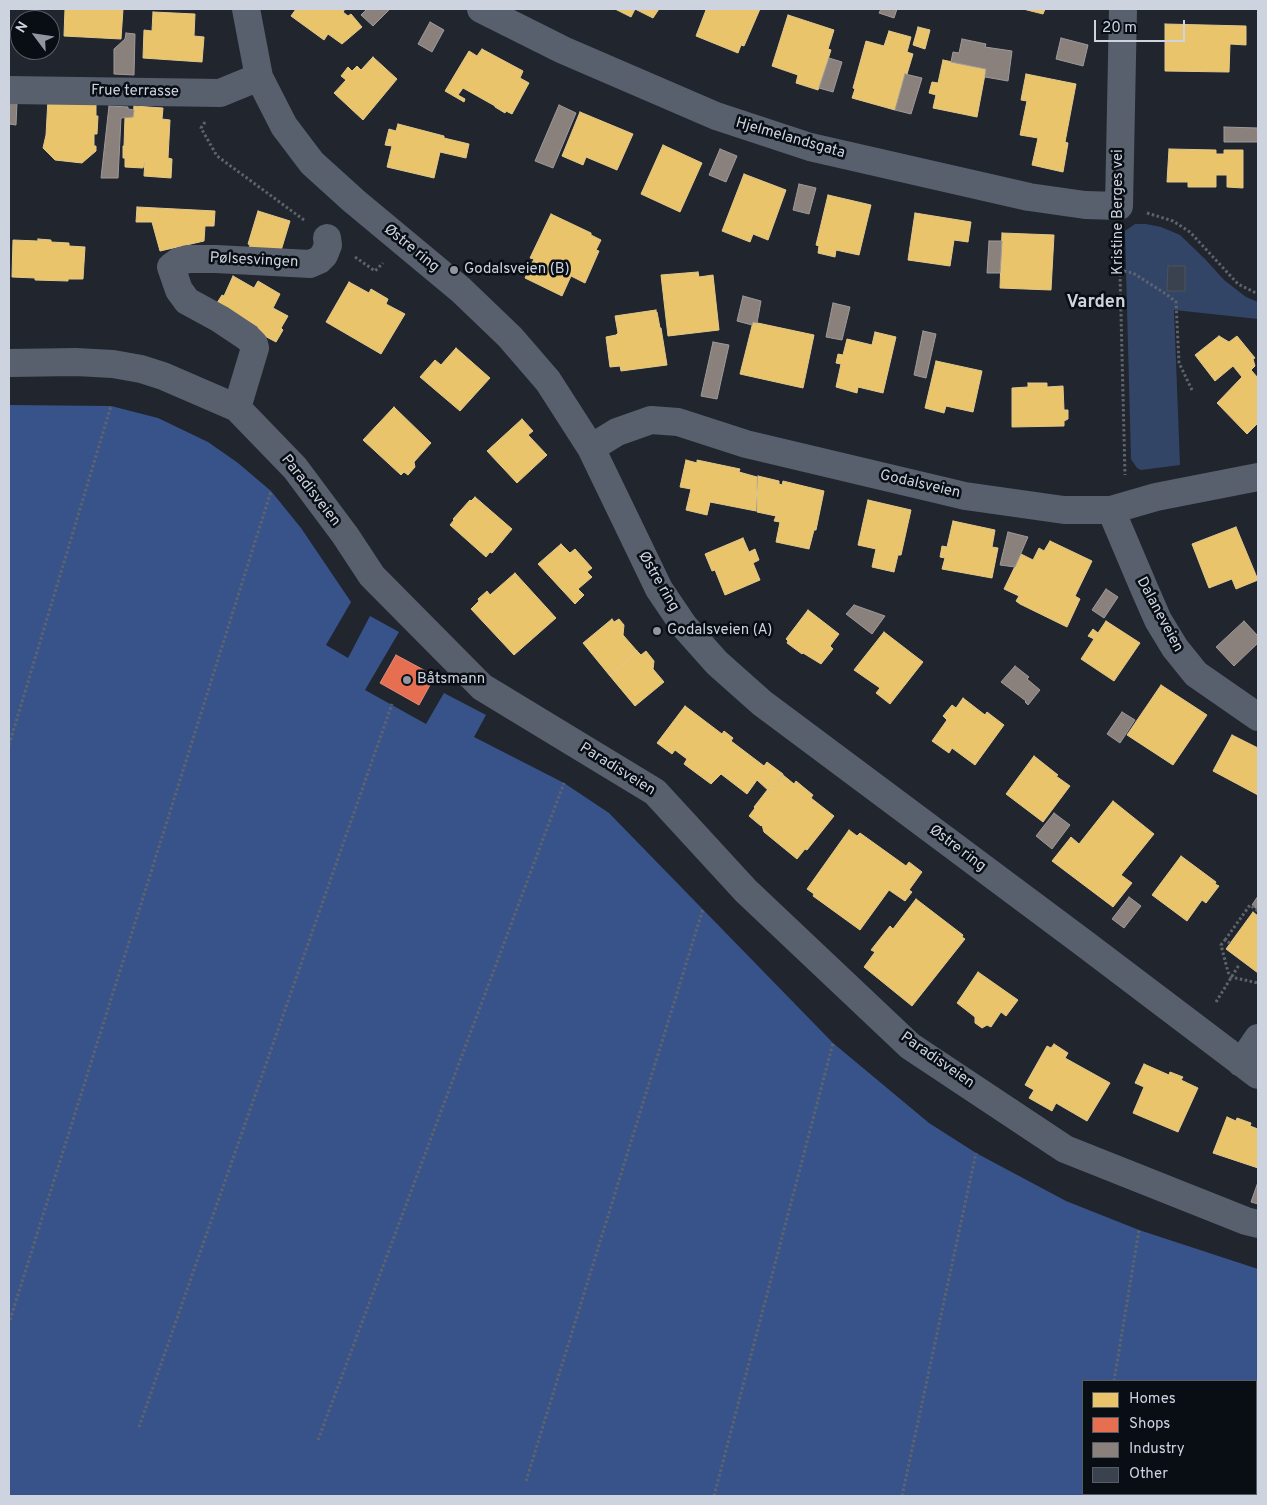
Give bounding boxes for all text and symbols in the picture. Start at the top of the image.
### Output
north arrow [10,10,60,60]
scale bar [1097,10,1188,42]
text: N [13,19,32,36]
text: 20 m [1102,19,1137,38]
street label: Frue terrasse [91,82,179,102]
street label: Hjelmelandsgata [733,115,847,163]
street label: Kristine Berges vei [1110,149,1128,275]
street label: Østre ring [380,221,442,277]
street label: Pølsesvingen [209,250,299,272]
place label: Godalsveien (B) [464,261,570,279]
marker: Godalsveien (B) [448,264,460,276]
district label: Varden [1066,292,1126,314]
street label: Paradisveien [276,452,344,530]
street label: Godalsveien [878,467,962,503]
street label: Østre ring [634,549,682,615]
street label: Dalaneveien [1132,574,1186,656]
place label: Godalsveien (A) [667,622,773,640]
marker: Godalsveien (A) [651,625,663,637]
place label: Båtsmann [417,671,485,689]
marker: Båtsmann [401,674,413,686]
street label: Paradisveien [576,740,658,800]
street label: Østre ring [925,822,989,876]
street label: Paradisveien [897,1029,977,1093]
legend [1082,1380,1257,1495]
text: Homes [1129,1390,1176,1409]
text: Shops [1129,1415,1170,1434]
text: Industry [1129,1440,1185,1459]
text: Other [1129,1465,1168,1484]

